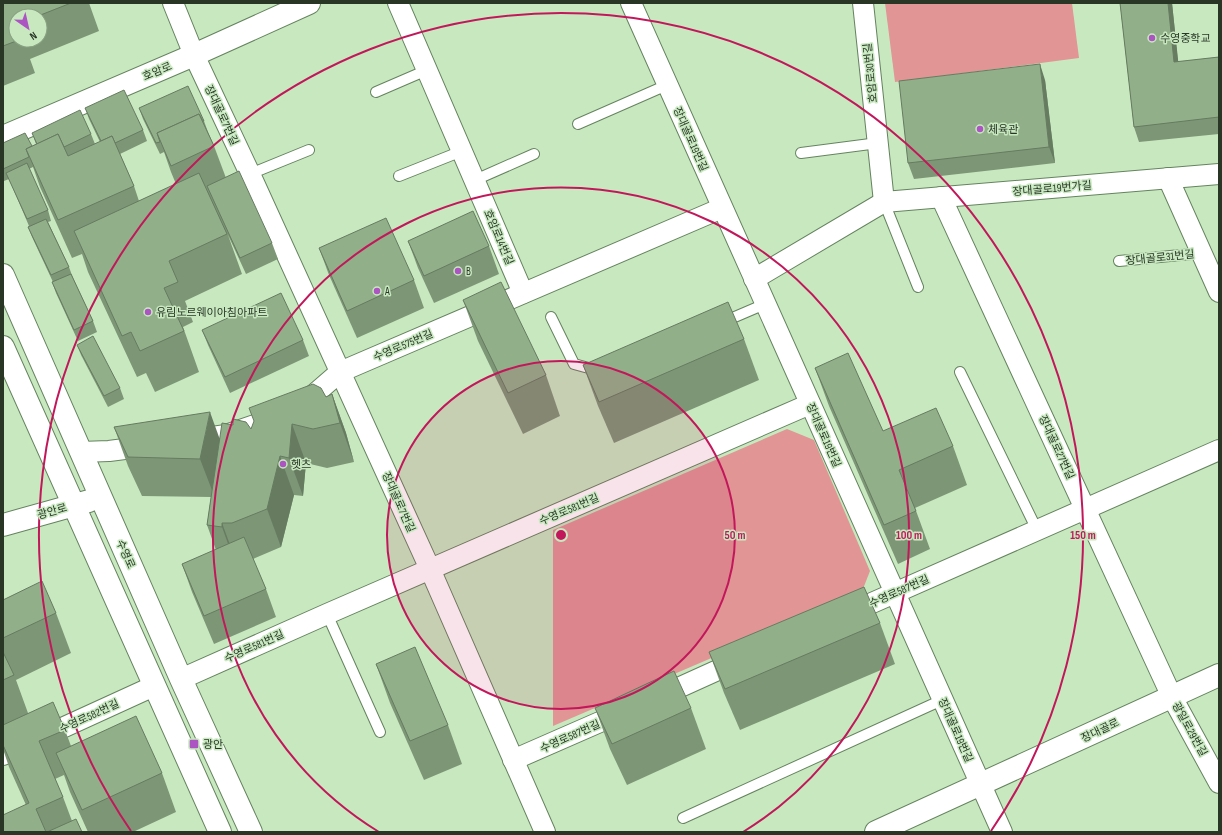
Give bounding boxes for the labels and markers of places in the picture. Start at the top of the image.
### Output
place label: 수영중학교 [1160,32,1211,45]
marker: 수영중학교 [1147,33,1157,43]
place label: 체육관 [988,123,1018,136]
marker: 체육관 [975,124,985,134]
place label: B [466,265,471,278]
marker: B [453,266,463,276]
place label: A [384,285,390,298]
marker: A [372,286,382,296]
place label: 유림노르웨이아침아파트 [156,306,267,319]
marker: 유림노르웨이아침아파트 [143,307,153,317]
place label: 헷츠 [291,458,311,471]
marker: 헷츠 [278,459,288,469]
centre of rings [554,528,568,542]
marker: 광안 [188,738,200,750]
place label: 광안 [203,738,223,751]

